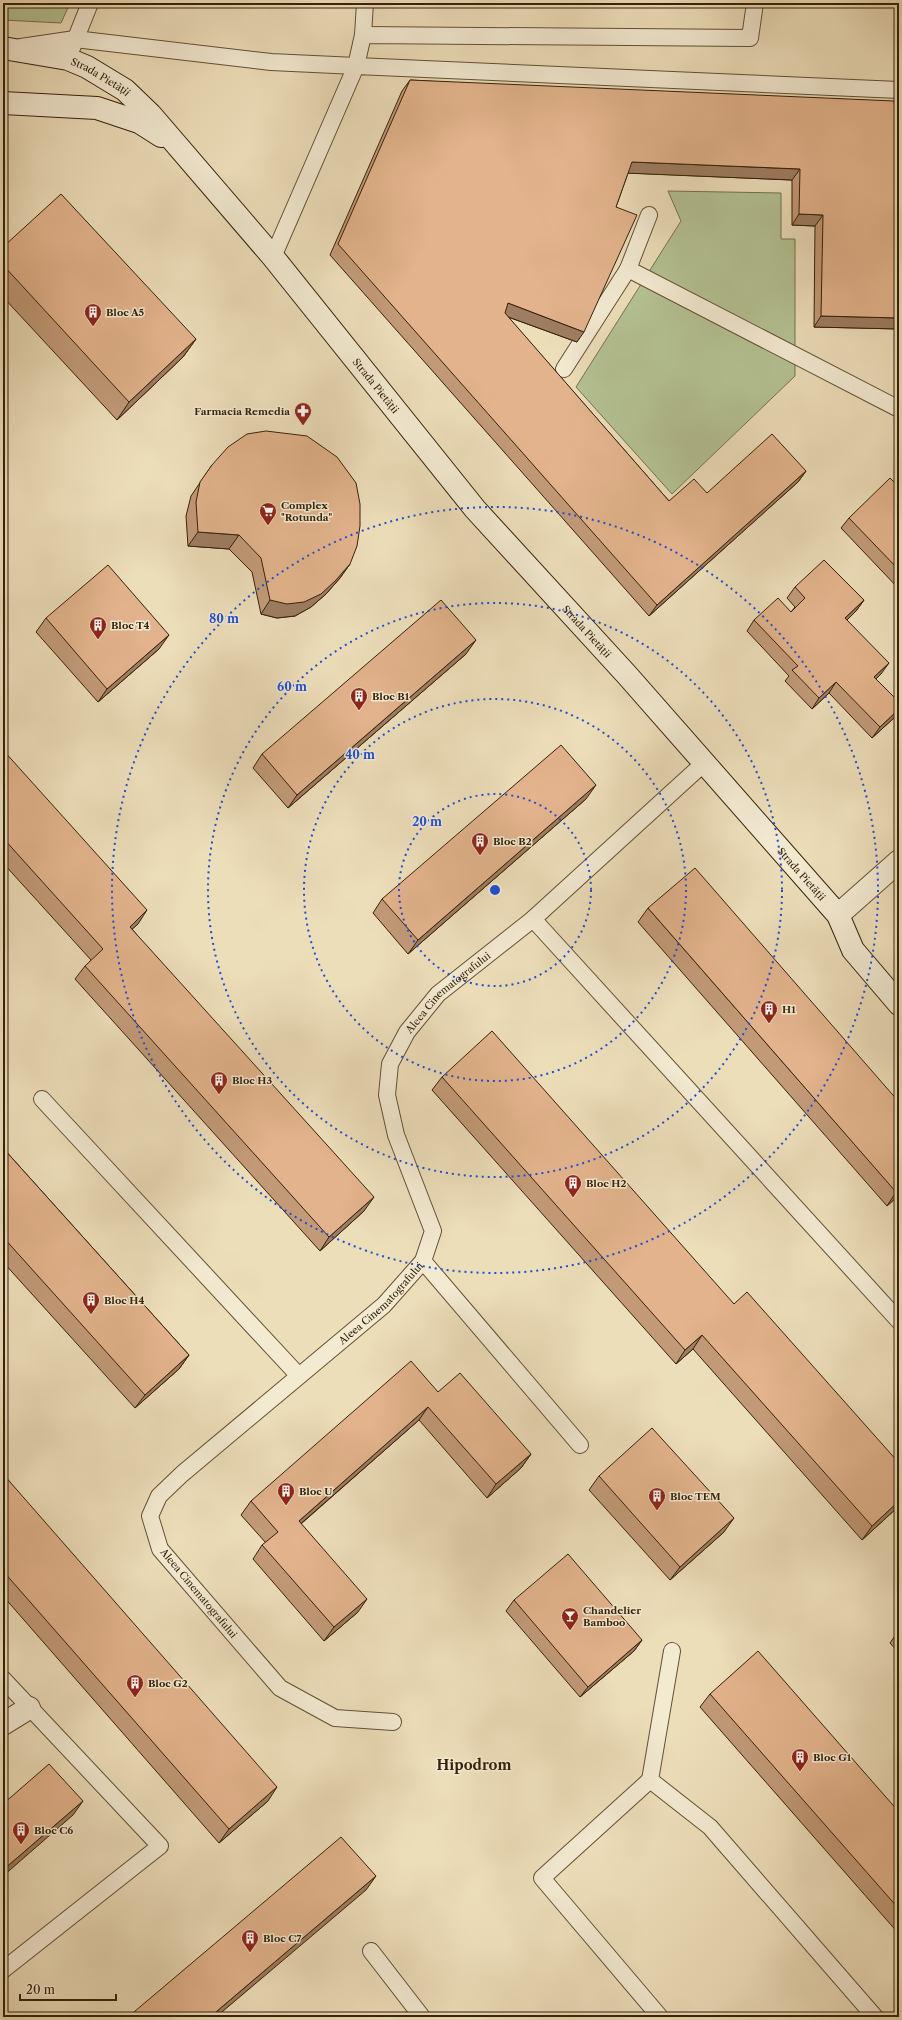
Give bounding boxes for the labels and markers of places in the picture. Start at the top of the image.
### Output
building icon: Bloc A5 [83,302,103,327]
place label: Bloc A5 [106,306,145,319]
pharmacy icon: Farmacia Remedia [293,401,313,426]
place label: Farmacia Remedia [194,405,290,418]
place label: Complex "Rotunda" [281,499,332,524]
supermarket icon: Complex "Rotunda" [258,501,278,526]
building icon: Bloc T4 [88,615,108,640]
place label: Bloc T4 [111,619,149,632]
building icon: Bloc B1 [349,686,369,711]
place label: Bloc B1 [372,690,410,703]
building icon: Bloc B2 [470,831,490,856]
place label: Bloc B2 [493,835,532,848]
centre of rings [488,883,502,897]
building icon: H1 [759,999,779,1024]
place label: H1 [782,1003,796,1016]
building icon: Bloc H3 [209,1070,229,1095]
place label: Bloc H3 [232,1074,272,1087]
building icon: Bloc H2 [563,1173,583,1198]
place label: Bloc H2 [586,1177,626,1190]
building icon: Bloc H4 [81,1290,101,1315]
place label: Bloc H4 [104,1294,144,1307]
building icon: Bloc U [276,1481,296,1506]
place label: Bloc U [299,1485,332,1498]
building icon: Bloc TEM [647,1486,667,1511]
place label: Bloc TEM [670,1490,721,1503]
place label: Chandelier Bamboo [583,1604,641,1629]
bar icon: Chandelier Bamboo [560,1606,580,1631]
building icon: Bloc G2 [125,1673,145,1698]
place label: Bloc G2 [148,1677,188,1690]
building icon: Bloc G1 [790,1747,810,1772]
place label: Bloc G1 [813,1751,852,1764]
building icon: Bloc C6 [11,1820,31,1845]
place label: Bloc C6 [34,1824,73,1837]
building icon: Bloc C7 [240,1928,260,1953]
place label: Bloc C7 [263,1932,302,1945]

